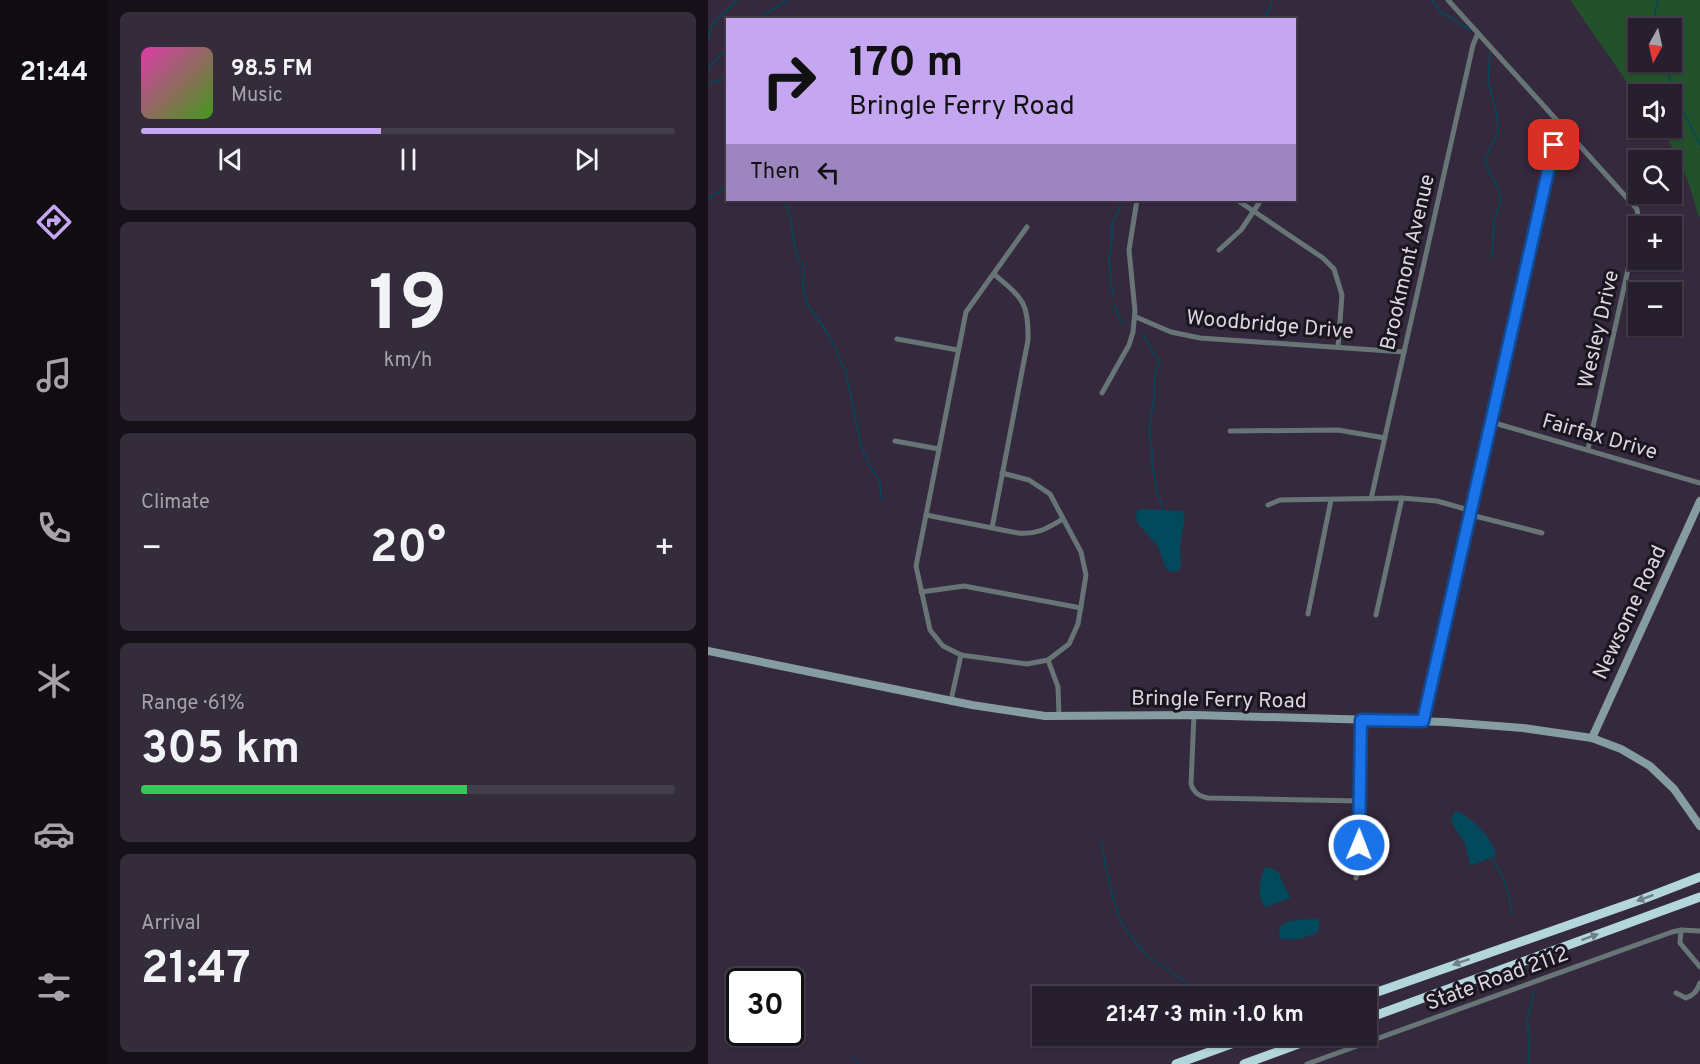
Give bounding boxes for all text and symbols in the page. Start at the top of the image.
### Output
north arrow [1628,18,1682,72]
map controls [1628,18,1682,336]
text: 170 m [849,38,963,91]
icon: right [750,42,828,120]
text: 21:44 [20,56,88,90]
text: 98.5 FM [231,56,313,83]
text: Music [231,83,283,109]
button: sound [1628,84,1682,138]
text: Bringle Ferry Road [849,90,1075,124]
pin [1528,119,1579,170]
icon: arrive [1537,128,1570,161]
icon: previous [214,143,247,176]
icon: pause [392,143,425,176]
icon: next [570,143,603,176]
button: search [1628,150,1682,204]
icon: left [812,156,845,189]
text: Then [750,159,800,186]
street label: Brookmont Avenue [1375,172,1442,353]
icon: directions [33,201,75,243]
button: + [1628,216,1682,270]
text: 19 [368,259,448,358]
street label: Wesley Drive [1573,268,1626,391]
button: − [1628,282,1682,336]
street label: Woodbridge Drive [1185,305,1355,346]
text: km/h [384,348,432,374]
icon: music [33,354,75,396]
street label: Fairfax Drive [1539,408,1660,467]
text: Climate [141,490,210,516]
icon: phone [33,507,75,549]
text: 20° [370,521,446,578]
text: − [141,529,162,571]
text: + [654,529,675,571]
street label: Newsome Road [1587,541,1673,684]
icon: climate [33,660,75,702]
street label: Bringle Ferry Road [1131,685,1307,716]
text: Range · 61% [141,691,245,717]
text: 305 km [141,722,300,779]
icon: car [33,813,75,855]
position arrow [1327,813,1391,877]
one-way arrow [1636,893,1654,903]
text: Arrival [141,911,201,937]
one-way arrow [1581,932,1599,942]
street label: State Road 2112 [1423,941,1572,1018]
text: 21:47 [141,942,251,999]
one-way arrow [1452,958,1470,968]
icon: filters [33,966,75,1008]
speed limit sign: 30 [726,968,804,1046]
text: 21:47 · 3 min · 1.0 km [1105,1002,1304,1029]

